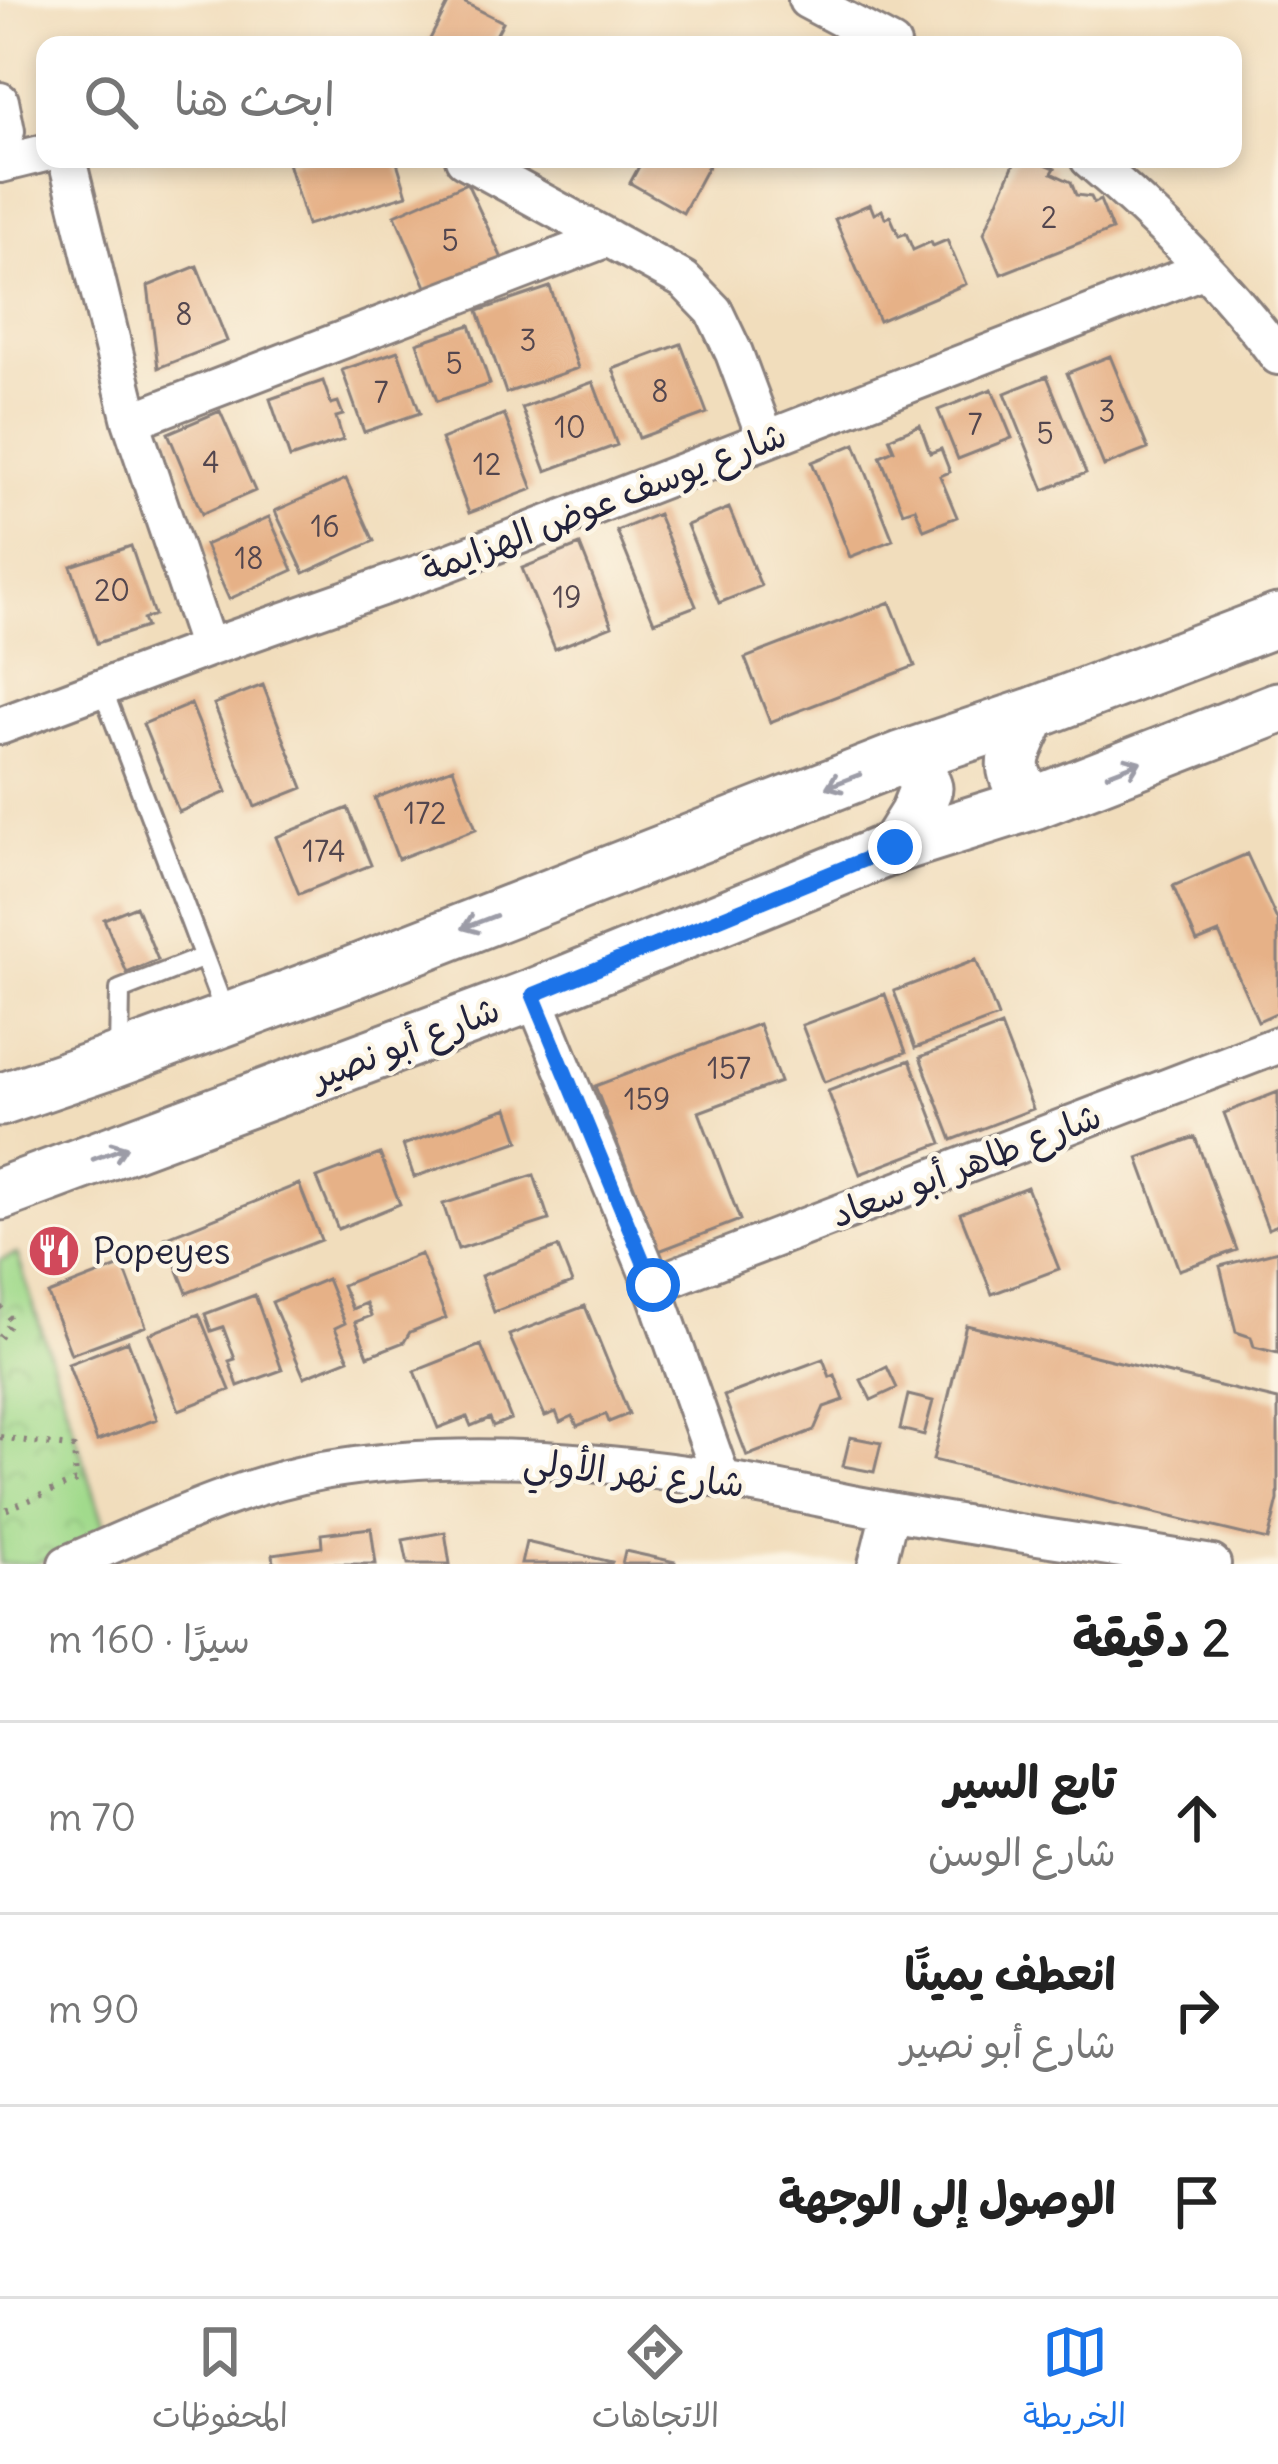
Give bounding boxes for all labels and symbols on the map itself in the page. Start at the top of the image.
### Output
house number: 2 [1041,198,1057,236]
house number: 5 [441,221,459,259]
house number: 8 [175,295,193,333]
house number: 3 [519,321,537,359]
house number: 5 [445,344,463,382]
house number: 8 [651,372,669,410]
house number: 7 [374,373,388,411]
house number: 3 [1098,392,1116,430]
house number: 7 [968,405,982,443]
house number: 10 [554,408,586,446]
street label: شارع يوسف عوض الهزايمة [415,412,794,595]
house number: 5 [1036,414,1054,452]
house number: 4 [202,443,220,481]
house number: 12 [473,445,501,483]
house number: 16 [310,507,340,545]
house number: 18 [234,539,264,577]
house number: 20 [94,571,130,609]
house number: 19 [552,578,582,616]
one-way arrow [1105,756,1142,777]
one-way arrow [825,771,862,793]
house number: 172 [403,794,447,832]
route end [868,820,922,874]
house number: 174 [302,832,346,870]
one-way arrow [461,913,498,934]
street label: شارع أبو نصير [301,986,507,1104]
house number: 157 [707,1049,751,1087]
house number: 159 [624,1080,670,1118]
street label: شارع طاهر أبو سعاد [825,1093,1109,1240]
one-way arrow [90,1141,127,1163]
restaurant icon: Popeyes [26,1223,82,1279]
place label: Popeyes [93,1229,230,1274]
route start [626,1258,680,1312]
street label: شارع نهر الأولي [520,1438,747,1516]

